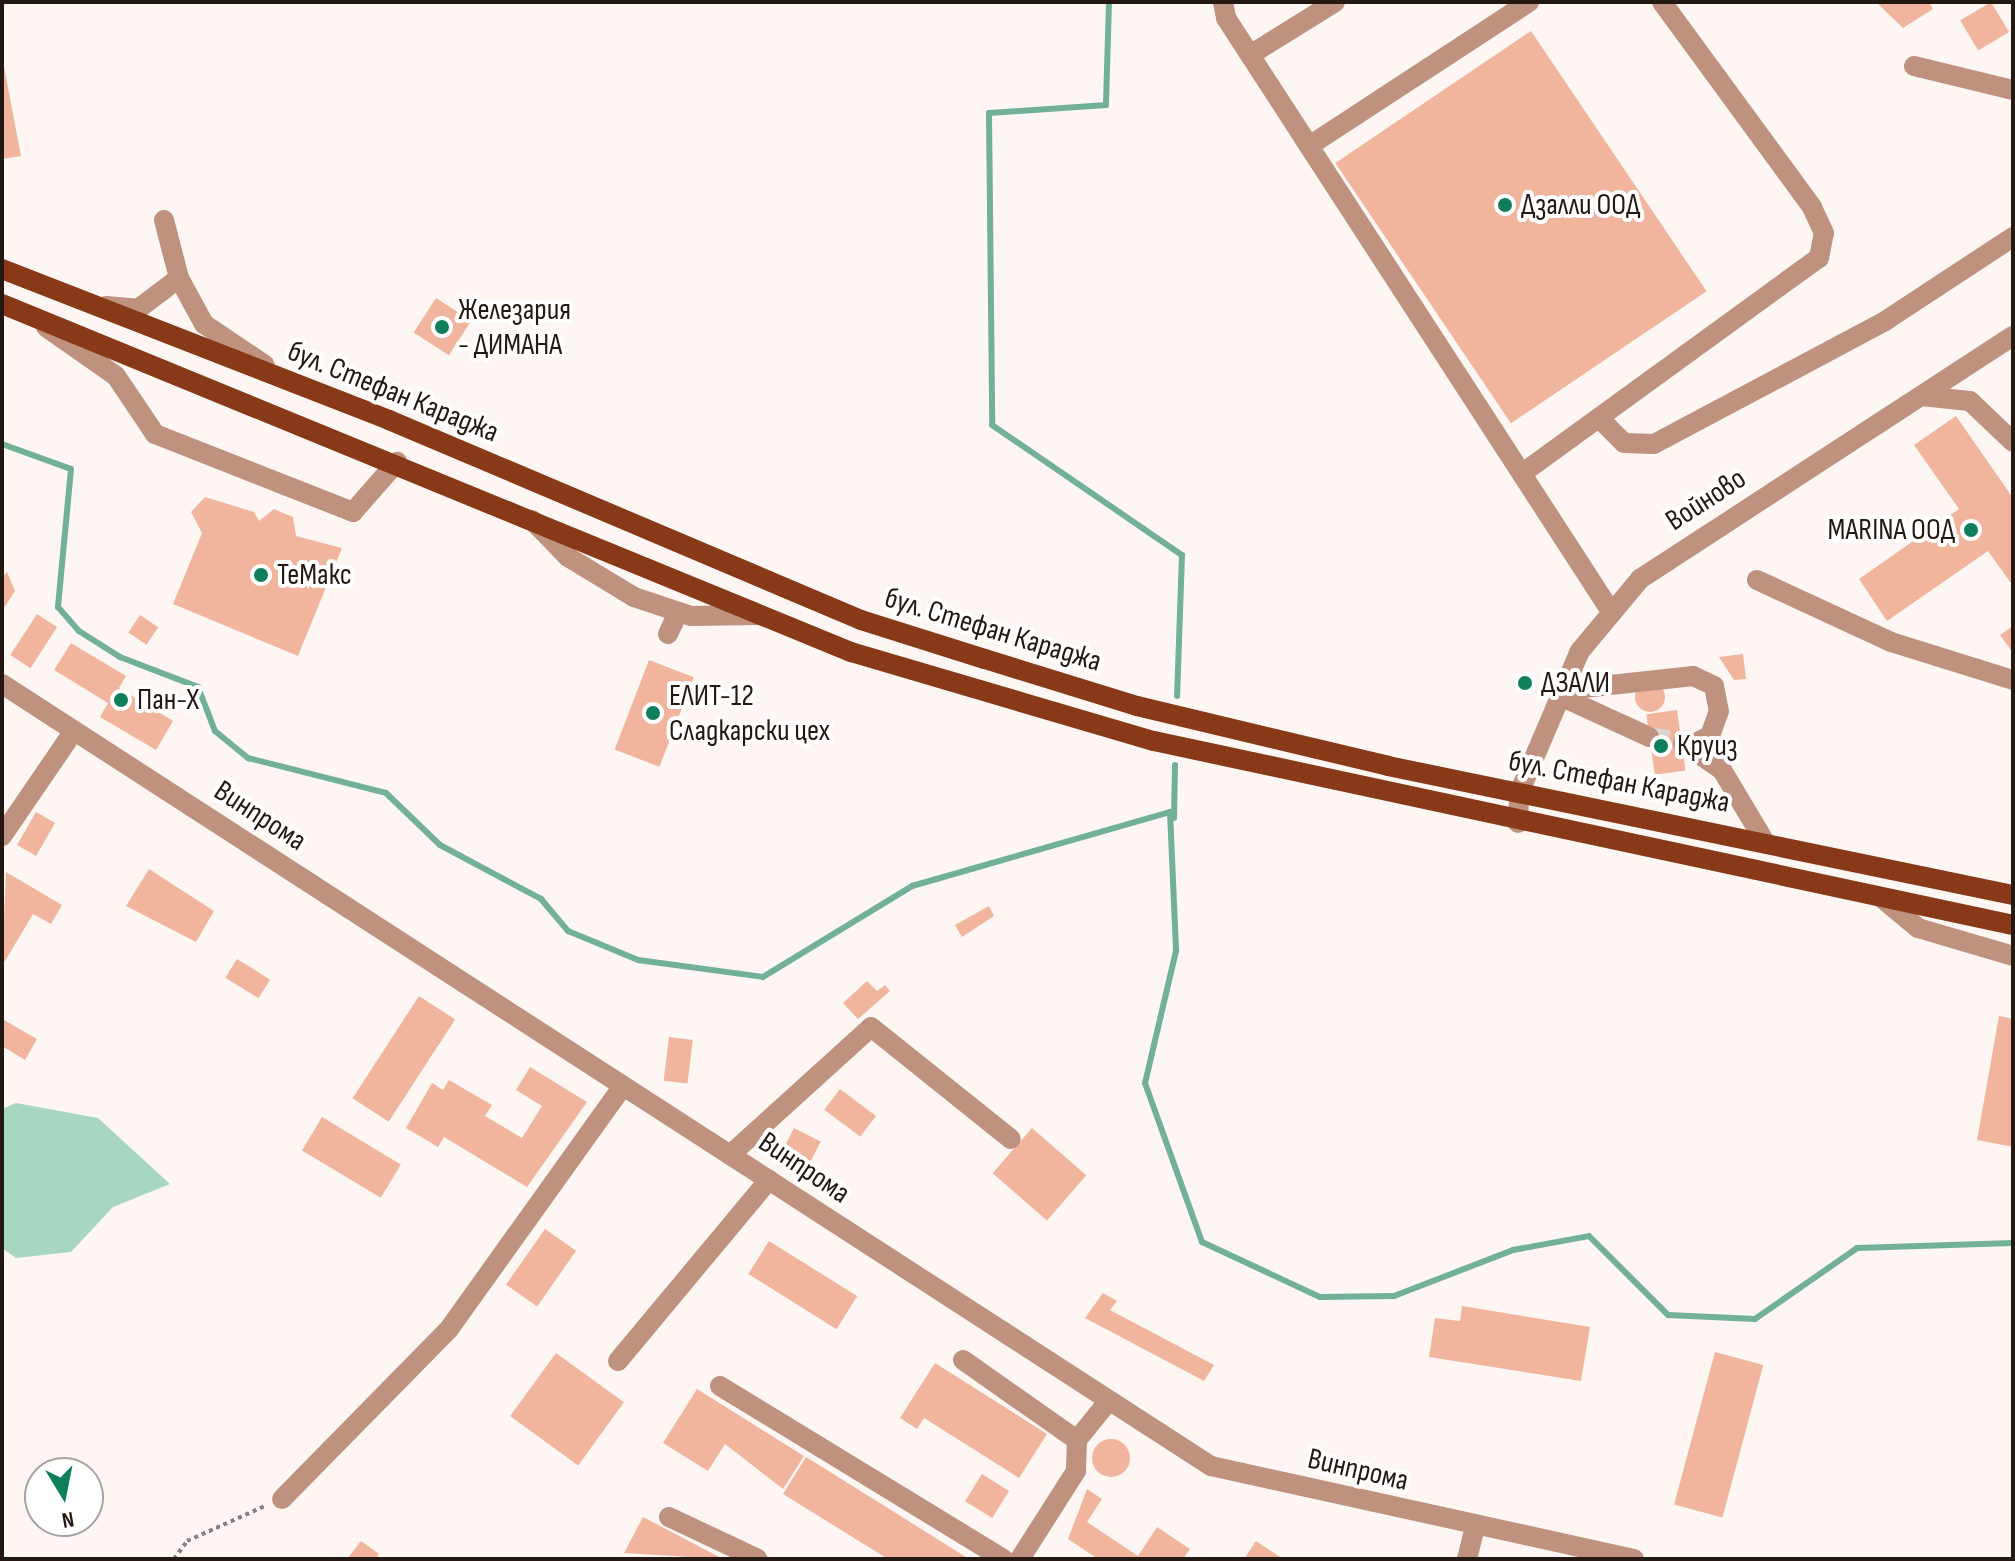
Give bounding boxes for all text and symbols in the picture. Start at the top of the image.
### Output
place label: Дзалли ООД [1521,187,1640,223]
marker: Дзалли ООД [1496,196,1514,214]
place label: Железария - ДИМАНА [458,292,571,362]
marker: Железария - ДИМАНА [433,318,451,336]
street label: бул. Стефан Караджа [282,333,504,451]
street label: Войново [1659,461,1753,539]
place label: MARINA ООД [1828,512,1955,548]
marker: MARINA ООД [1962,521,1980,539]
place label: ТеМакс [277,557,352,593]
marker: ТеМакс [252,566,270,584]
street label: бул. Стефан Караджа [880,580,1106,680]
place label: ДЗАЛИ [1541,665,1610,701]
marker: ДЗАЛИ [1516,674,1534,692]
place label: ЕЛИТ-12 Сладкарски цех [669,678,830,748]
place label: Пан-Х [137,682,199,718]
marker: Пан-Х [112,691,130,709]
marker: ЕЛИТ-12 Сладкарски цех [644,704,662,722]
place label: Круиз [1677,728,1738,764]
marker: Круиз [1652,737,1670,755]
street label: бул. Стефан Караджа [1505,743,1733,821]
street label: Винпрома [207,773,313,859]
street label: Винпрома [752,1124,856,1212]
street label: Винпрома [1304,1441,1412,1499]
north arrow [24,1457,104,1537]
text: N [60,1505,76,1533]

